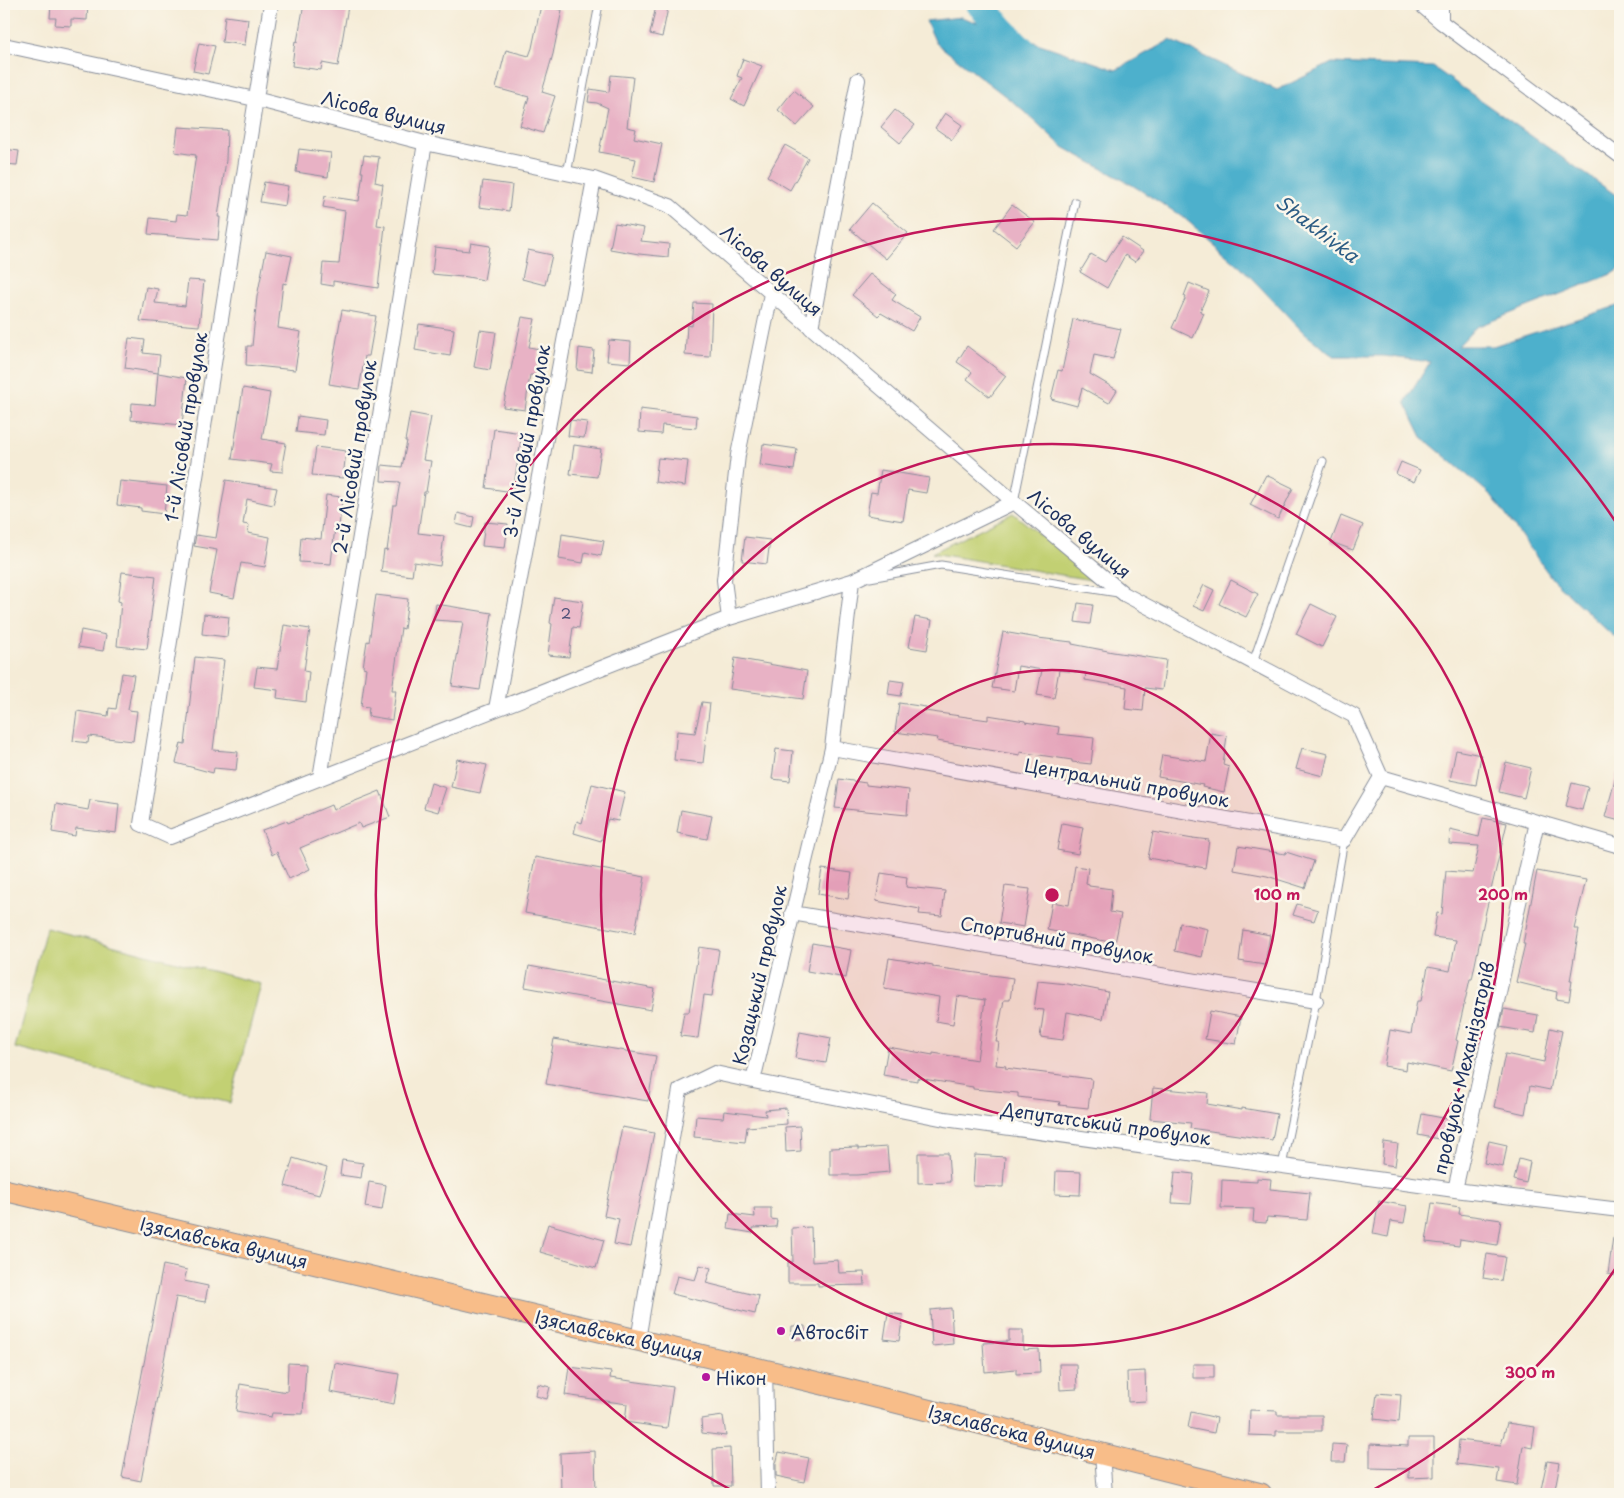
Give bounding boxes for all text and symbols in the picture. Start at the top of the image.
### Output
street label: Лісова вулиця [319,83,449,141]
water label: Shakhivka [1271,188,1366,269]
street label: Лісова вулиця [715,218,829,322]
street label: 1-й Лісовий провулок [157,330,213,524]
street label: 3-й Лісовий провулок [496,342,556,540]
street label: 2-й Лісовий провулок [325,358,383,556]
street label: Лісова вулиця [1022,482,1138,584]
house number: 2 [561,601,571,624]
street label: Центральний провулок [1023,751,1232,813]
street label: Козацький провулок [725,882,793,1068]
text: 100 m [1254,882,1300,905]
text: 200 m [1478,882,1528,905]
centre of rings [1043,886,1061,904]
street label: Спортивний провулок [958,909,1156,969]
street label: провулок Механізаторів [1425,959,1501,1177]
street label: Депутатський провулок [999,1095,1213,1151]
street label: Ізяславська вулиця [137,1210,311,1274]
street label: Ізяславська вулиця [532,1303,706,1367]
place label: Автосвіт [791,1318,869,1345]
marker: Автосвіт [775,1325,787,1337]
text: 300 m [1505,1360,1555,1383]
place label: Нікон [716,1364,767,1391]
marker: Нікон [700,1371,712,1383]
street label: Ізяславська вулиця [926,1397,1098,1465]

